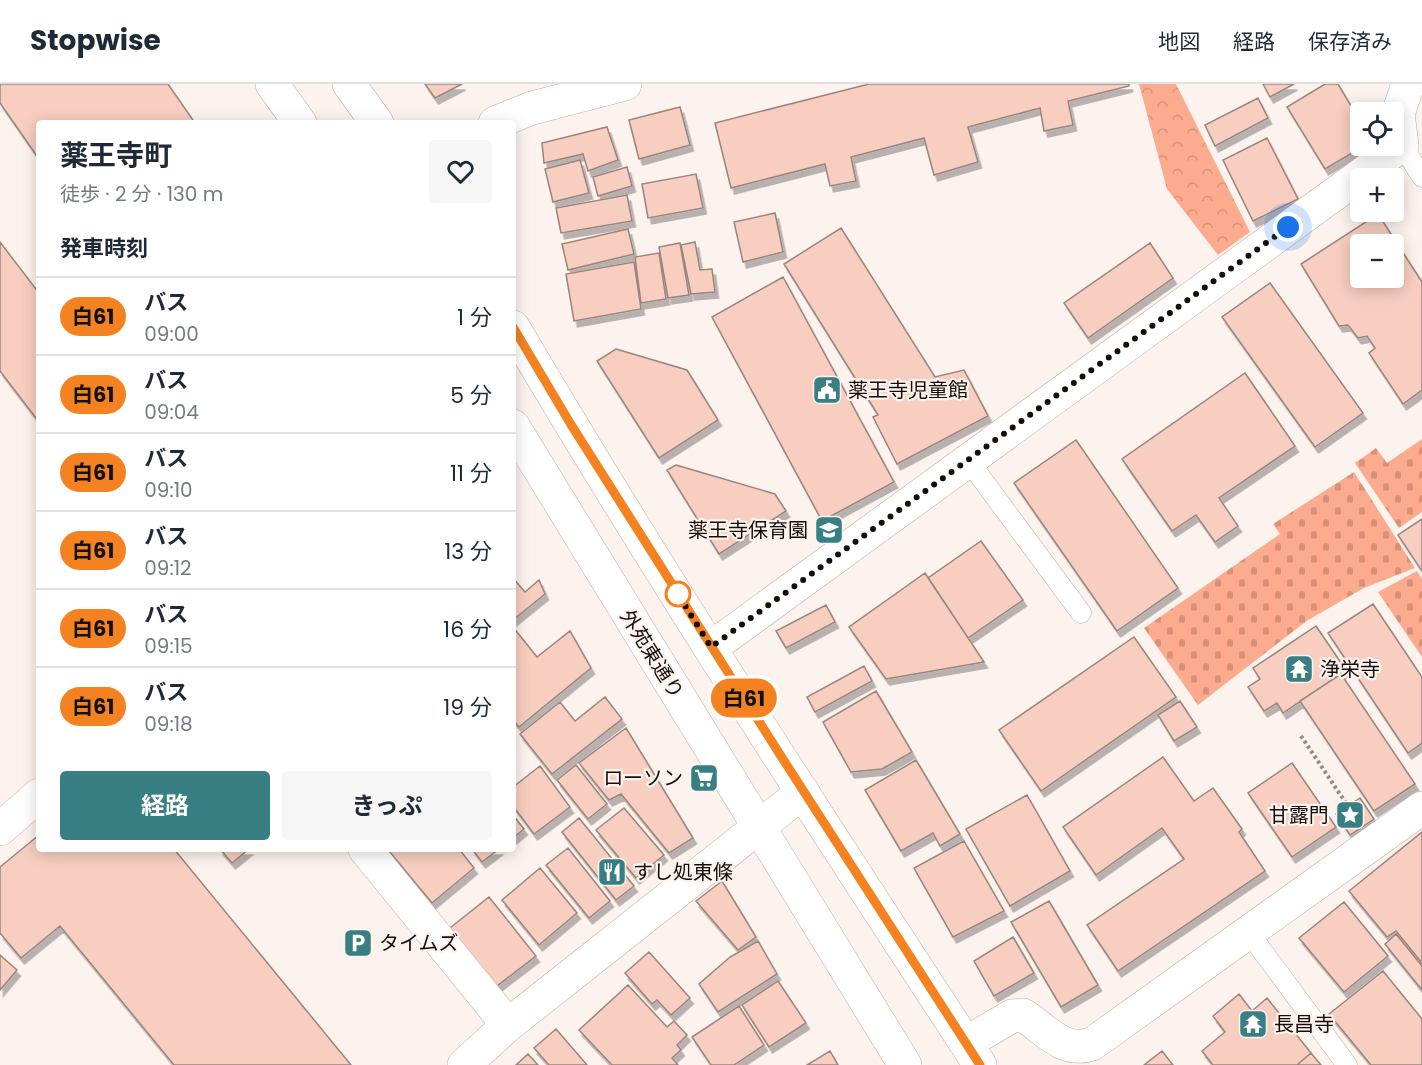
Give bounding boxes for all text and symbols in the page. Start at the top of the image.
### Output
text: Stopwise [30,21,161,60]
text: 地図 [1158,27,1200,56]
text: 経路 [1233,27,1275,56]
text: 保存済み [1308,27,1392,56]
map controls [1350,102,1404,288]
button: locate [1350,102,1404,156]
text: 薬王寺町 [60,136,172,175]
button: heart [429,140,492,203]
button: + [1350,168,1404,222]
text: 徒歩 · 2 分 · 130 m [60,180,223,208]
your location [1273,212,1303,242]
text: 発車時刻 [60,233,148,264]
button: − [1350,234,1404,288]
text: バス [144,287,188,318]
text: 白61 [72,302,114,331]
text: 1 分 [457,302,492,333]
text: 09:00 [144,320,199,348]
text: バス [144,365,188,396]
public building icon: 薬王寺児童館 [811,374,843,406]
place label: 薬王寺児童館 [848,376,968,404]
text: 白61 [72,380,114,409]
text: 5 分 [450,380,492,411]
text: 09:04 [144,398,199,426]
text: バス [144,443,188,474]
text: 白61 [72,458,114,487]
text: 11 分 [450,458,492,489]
text: 09:10 [144,476,193,504]
school or university icon: 薬王寺保育園 [813,514,845,546]
place label: 薬王寺保育園 [688,516,808,544]
text: バス [144,521,188,552]
text: 白61 [72,536,114,565]
text: 13 分 [444,536,492,567]
text: 09:12 [144,554,192,582]
unlabelled marker [665,581,691,607]
text: バス [144,599,188,630]
street label: 外苑東通り [614,604,690,704]
text: 白61 [72,614,114,643]
text: 16 分 [443,614,492,645]
text: 09:15 [144,632,193,660]
temple icon: 浄栄寺 [1283,653,1315,685]
place label: 浄栄寺 [1320,655,1380,683]
text: バス [144,677,188,708]
line badge: 白61 [710,678,778,718]
text: 白61 [723,684,765,713]
text: 白61 [72,692,114,721]
text: 19 分 [443,692,492,723]
text: 09:18 [144,710,193,738]
supermarket icon: ローソン [688,762,720,794]
place label: ローソン [603,764,683,792]
button: 経路 [60,771,270,840]
button: きっぷ [282,771,492,840]
place icon: 甘露門 [1334,799,1366,831]
place label: 甘露門 [1269,801,1329,829]
restaurant icon: すし処東條 [596,856,628,888]
place label: すし処東條 [633,858,733,886]
parking icon: タイムズ [342,927,374,959]
place label: タイムズ [379,929,459,957]
temple icon: 長昌寺 [1237,1008,1269,1040]
place label: 長昌寺 [1274,1010,1334,1038]

